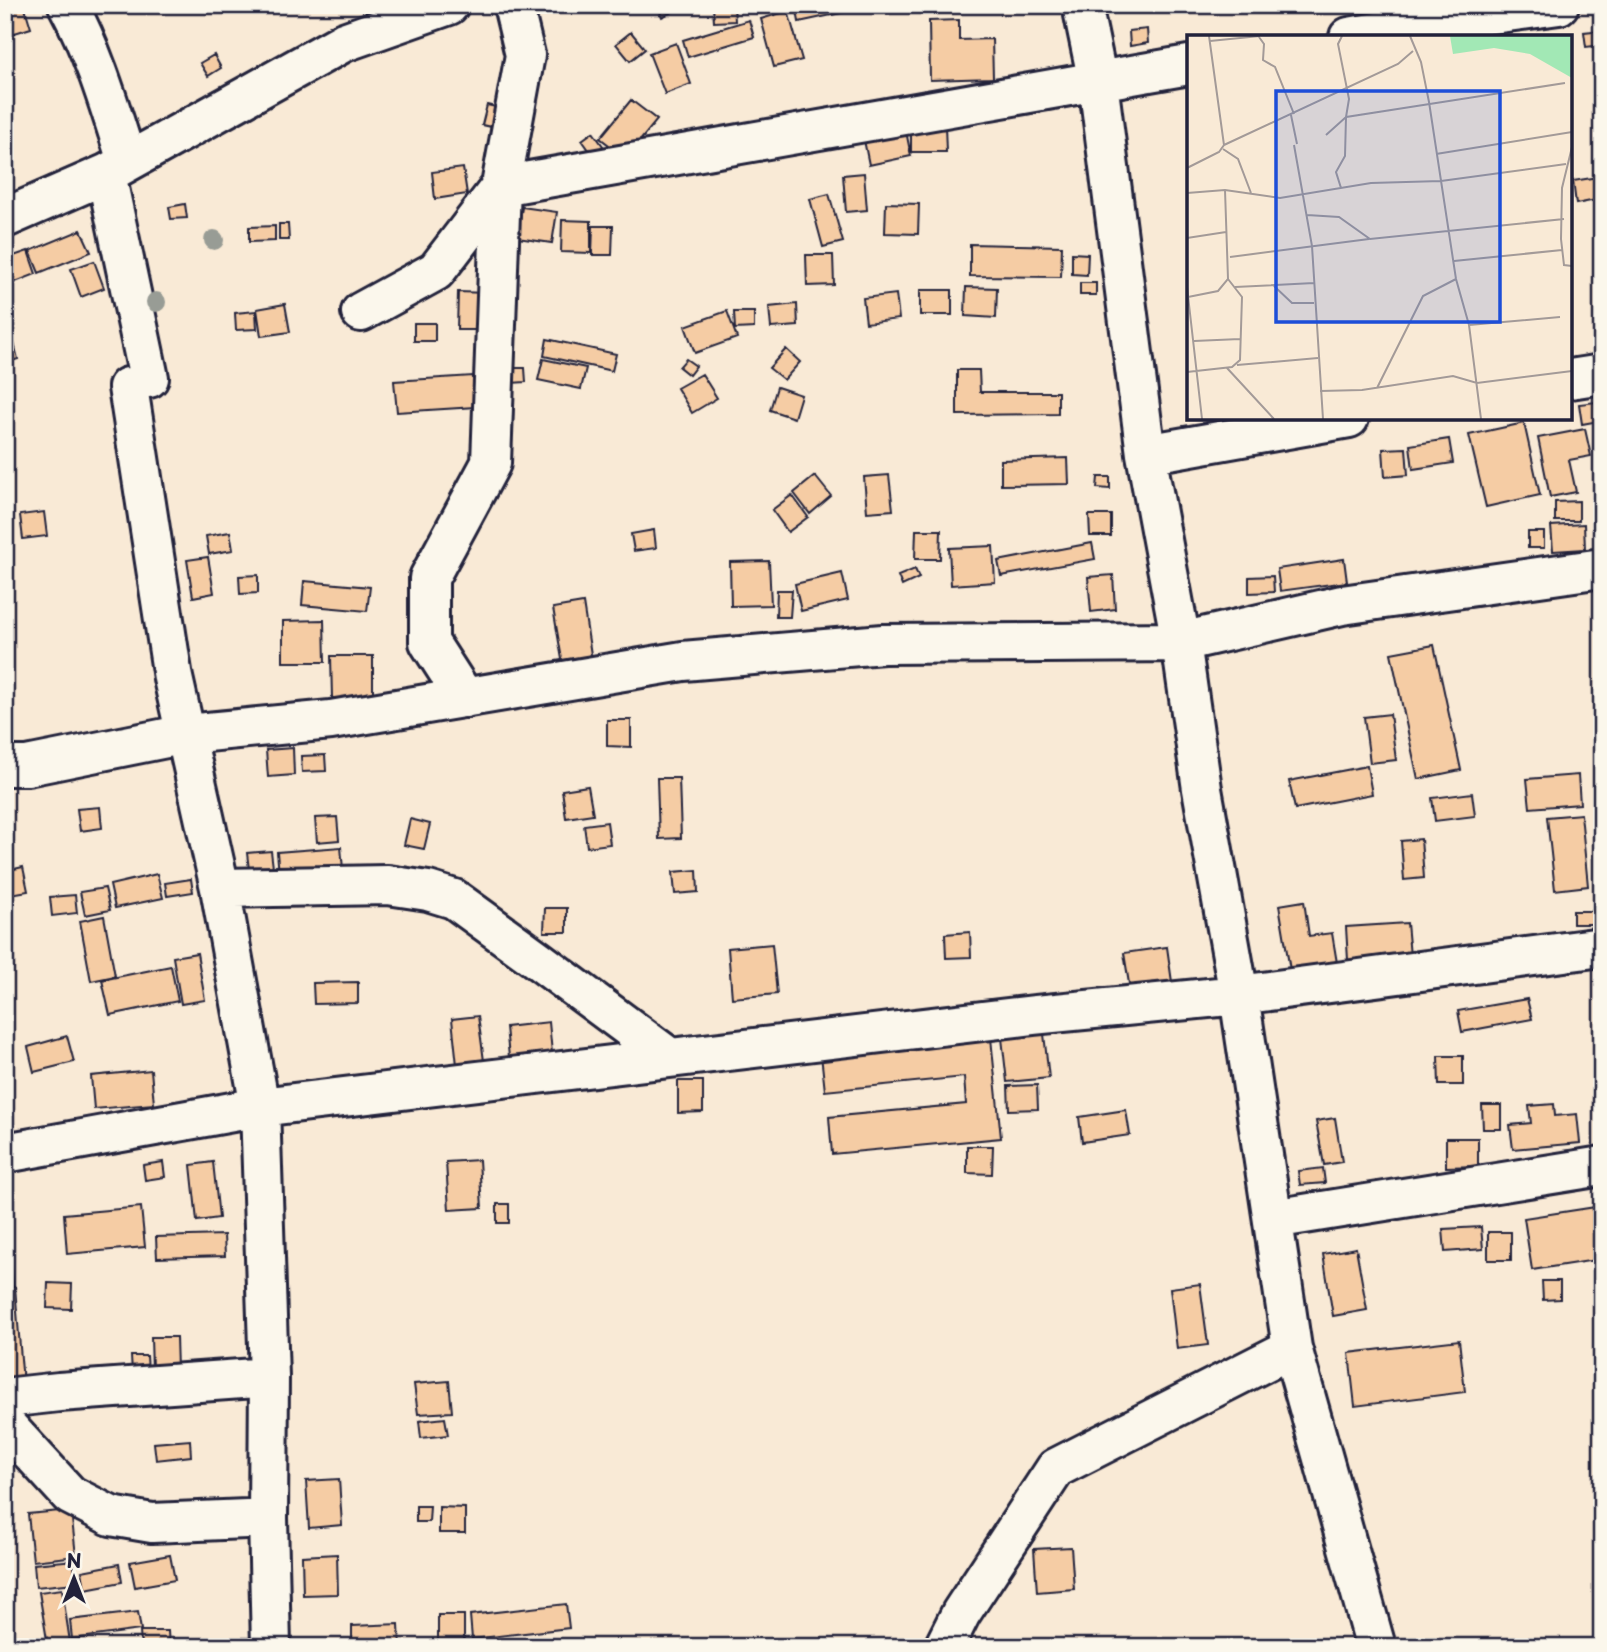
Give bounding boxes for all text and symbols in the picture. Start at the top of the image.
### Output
inset map [1187,35,1572,420]
north arrow [38,1544,108,1614]
text: N [66,1546,82,1574]

